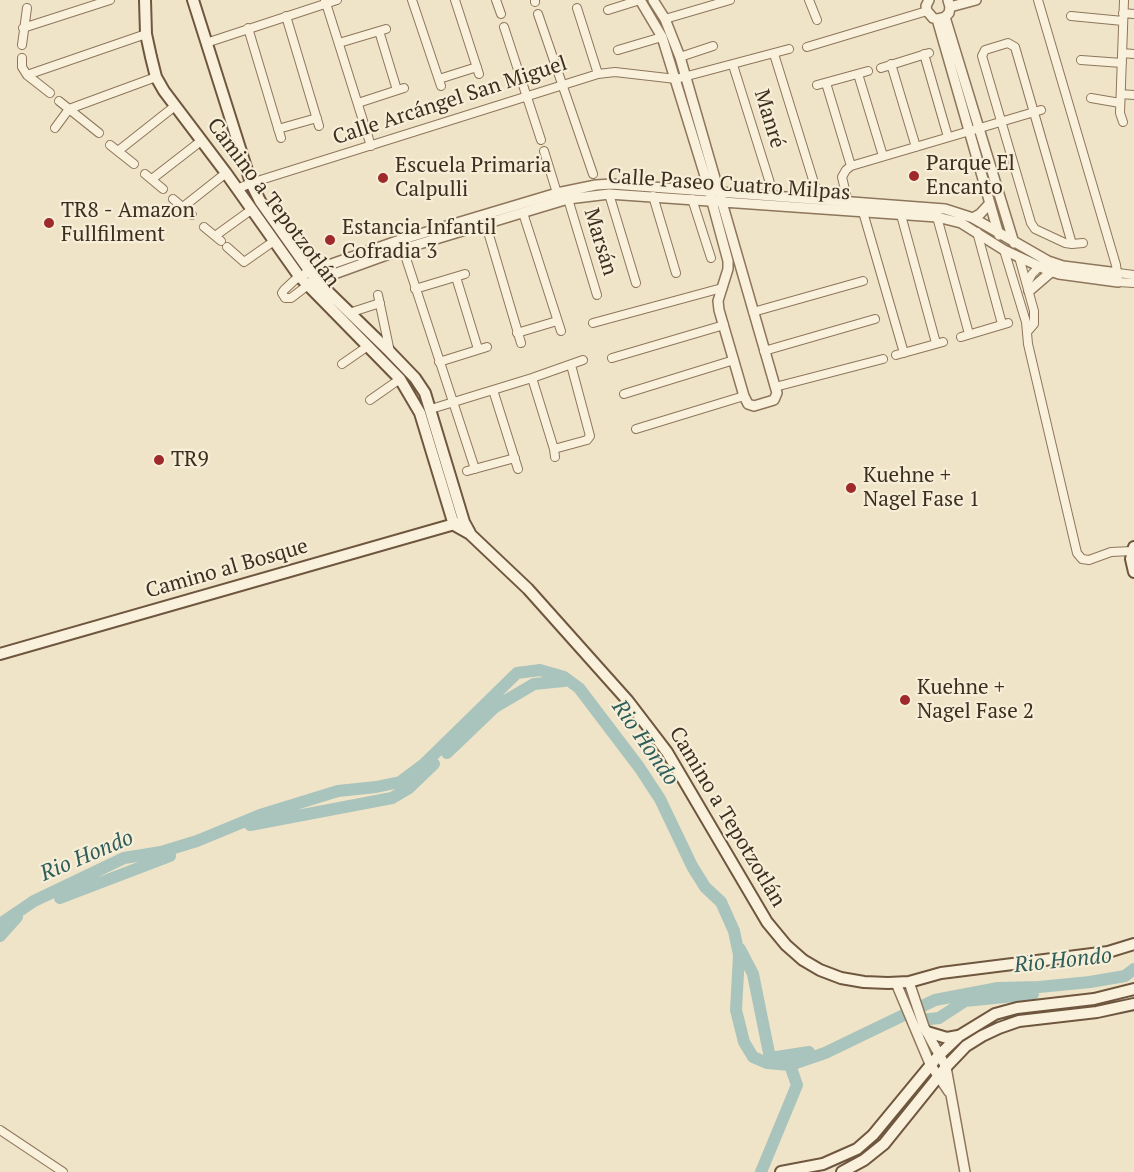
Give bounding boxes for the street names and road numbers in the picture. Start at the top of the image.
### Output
street label: Calle Arcángel San Miguel [330,51,570,151]
street label: Manré [748,87,790,151]
street label: Camino a Tepotzotlán [201,113,345,293]
street label: Calle Paseo Cuatro Milpas [607,164,851,206]
street label: Marsán [578,205,622,279]
street label: Camino al Bosque [143,534,311,604]
street label: Camino a Tepotzotlán [663,723,791,911]

